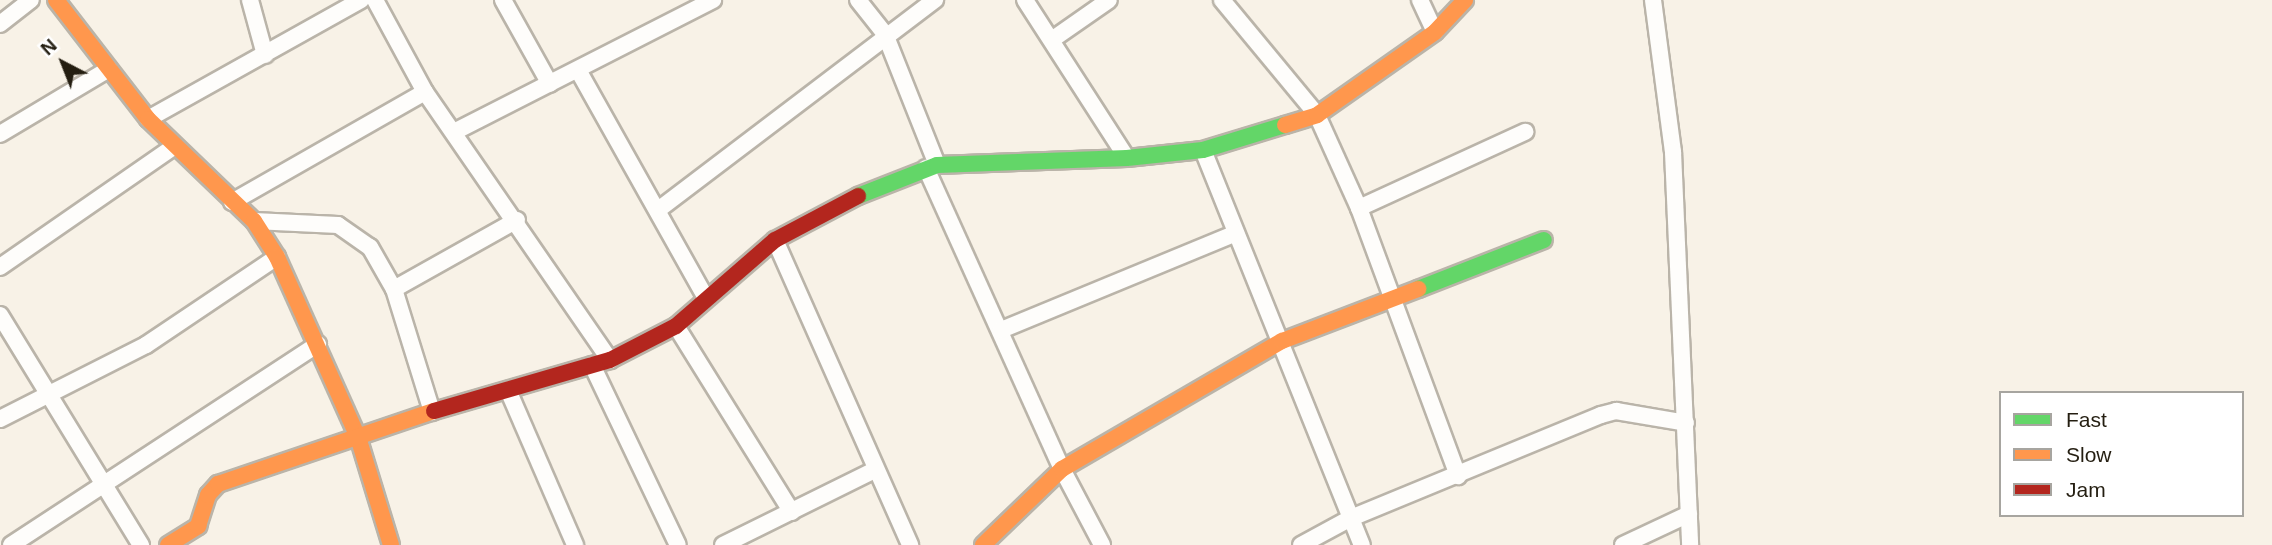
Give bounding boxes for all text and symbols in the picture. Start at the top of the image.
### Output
north arrow [28,28,98,98]
text: N [36,35,61,59]
legend [1999,391,2244,517]
text: Fast [2066,408,2107,431]
text: Slow [2066,443,2112,466]
text: Jam [2066,478,2106,501]

